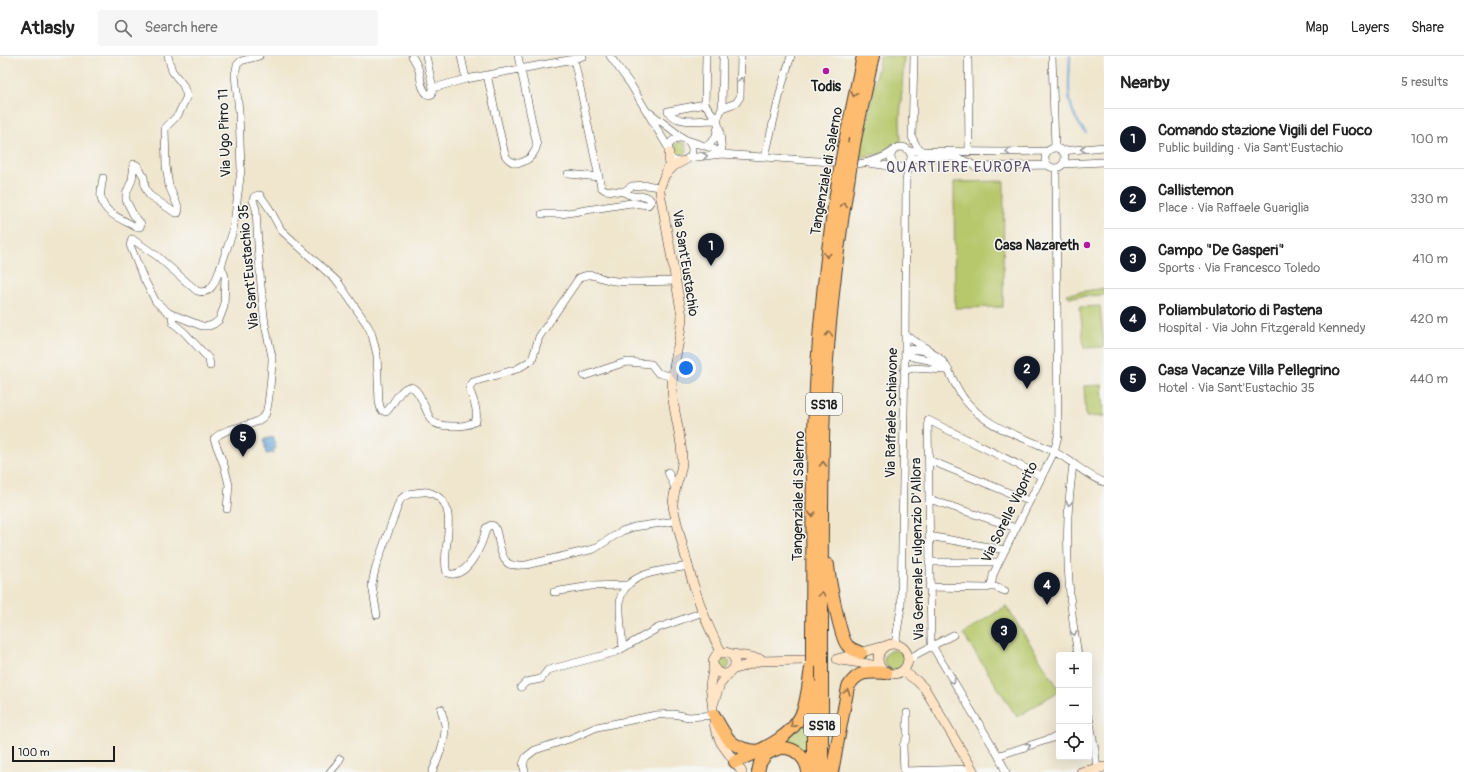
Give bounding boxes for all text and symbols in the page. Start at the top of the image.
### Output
search box [98,10,378,46]
text: Atlasly [20,16,74,40]
icon: search [112,17,134,39]
text: Search here [144,18,218,37]
text: Map [1306,19,1329,36]
text: Layers [1351,19,1389,36]
text: Share [1411,19,1444,36]
marker: Todis [821,66,831,76]
text: Nearby [1120,72,1169,93]
text: 5 results [1401,74,1448,90]
one-way arrow [737,77,745,83]
place label: Todis [810,78,842,95]
street label: Via Ugo Pirro 11 [214,88,235,178]
one-way arrow [851,91,859,97]
street label: Tangenziale di Salerno [807,105,846,237]
text: Comando stazione Vigili del Fuoco [1158,121,1372,140]
text: 1 [1130,131,1136,147]
text: 100 m [1411,131,1448,147]
text: Public building · Via Sant'Eustachio [1158,140,1343,156]
one-way arrow [1080,144,1086,153]
one-way arrow [1005,148,1011,156]
one-way arrow [702,152,708,161]
district label: QUARTIERE EUROPA [886,158,1032,177]
text: Callistemon [1158,181,1234,200]
text: 2 [1129,191,1137,207]
text: 330 m [1410,191,1448,207]
text: Place · Via Raffaele Guariglia [1158,200,1309,216]
one-way arrow [839,202,848,208]
street label: Via Sant'Eustachio 35 [235,204,262,330]
street label: Via Sant'Eustachio [669,209,702,318]
pin: 1 [698,233,724,266]
place label: Casa Nazareth [994,237,1079,254]
marker: Casa Nazareth [1082,240,1092,250]
text: Campo "De Gasperi" [1158,241,1284,260]
text: 3 [1129,251,1137,267]
text: 410 m [1412,251,1448,267]
one-way arrow [823,252,832,258]
text: Sports · Via Francesco Toledo [1158,260,1320,276]
text: Poliambulatorio di Pastena [1158,301,1323,320]
text: 4 [1129,311,1137,327]
text: 420 m [1410,311,1448,327]
text: Hospital · Via John Fitzgerald Kennedy [1158,320,1365,336]
one-way arrow [824,331,833,337]
street label: Via Raffaele Schiavone [882,348,901,478]
pin: 2 [1014,356,1040,389]
your location [676,358,696,378]
text: Casa Vacanze Villa Pellegrino [1158,361,1340,380]
text: 5 [1129,371,1137,387]
text: 440 m [1410,371,1448,387]
text: Hotel · Via Sant'Eustachio 35 [1158,380,1315,396]
road number: SS18 [806,393,842,415]
pin: 5 [230,424,256,457]
street label: Tangenziale di Salerno [789,430,808,561]
street label: Via Generale Fulgenzio D'Allora [907,457,928,641]
street label: Via Sorelle Vigorito [978,458,1042,566]
one-way arrow [819,461,827,467]
one-way arrow [1065,500,1074,506]
one-way arrow [808,511,816,517]
pin: 4 [1034,572,1060,605]
one-way arrow [818,591,826,597]
pin: 3 [991,618,1017,651]
one-way arrow [1069,630,1078,636]
map controls [1056,652,1092,760]
button: + [1056,652,1092,688]
one-way arrow [948,677,955,684]
button: − [1056,688,1092,724]
one-way arrow [842,689,851,696]
road number: SS18 [804,714,840,736]
one-way arrow [790,720,798,728]
button: locate [1056,724,1092,760]
one-way arrow [1025,742,1032,751]
scale bar [12,744,115,763]
text: 100 m [18,746,49,759]

